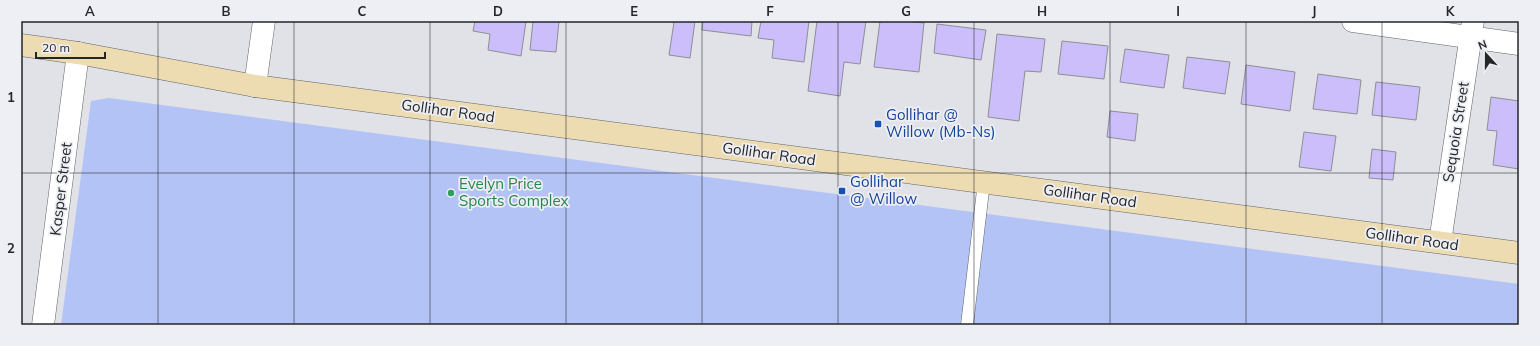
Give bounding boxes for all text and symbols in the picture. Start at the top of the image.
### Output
text: A [85,3,95,19]
text: B [222,3,231,19]
text: C [358,3,367,19]
text: D [493,3,503,19]
text: E [630,3,638,19]
text: F [766,3,774,19]
text: G [901,3,911,19]
text: H [1037,3,1047,19]
text: I [1176,3,1180,19]
text: J [1312,3,1316,19]
text: K [1446,3,1456,19]
scale bar [36,34,105,60]
north arrow [1466,34,1506,74]
text: N [1476,37,1489,53]
text: 20 m [42,40,70,55]
street label: Sequoia Street [1438,80,1473,184]
text: 1 [7,89,15,105]
street label: Gollihar Road [400,95,496,126]
place label: Gollihar @ Willow (Mb-Ns) [886,105,996,141]
marker: Gollihar @ Willow (Mb-Ns) [873,119,883,129]
street label: Gollihar Road [721,138,817,169]
street label: Kasper Street [45,141,76,237]
place label: Gollihar @ Willow [850,172,917,208]
place label: Evelyn Price Sports Complex [459,174,569,210]
street label: Gollihar Road [1042,180,1138,211]
marker: Gollihar @ Willow [837,186,847,196]
marker: Evelyn Price Sports Complex [446,188,456,198]
street label: Gollihar Road [1364,223,1460,254]
text: 2 [7,240,15,256]

